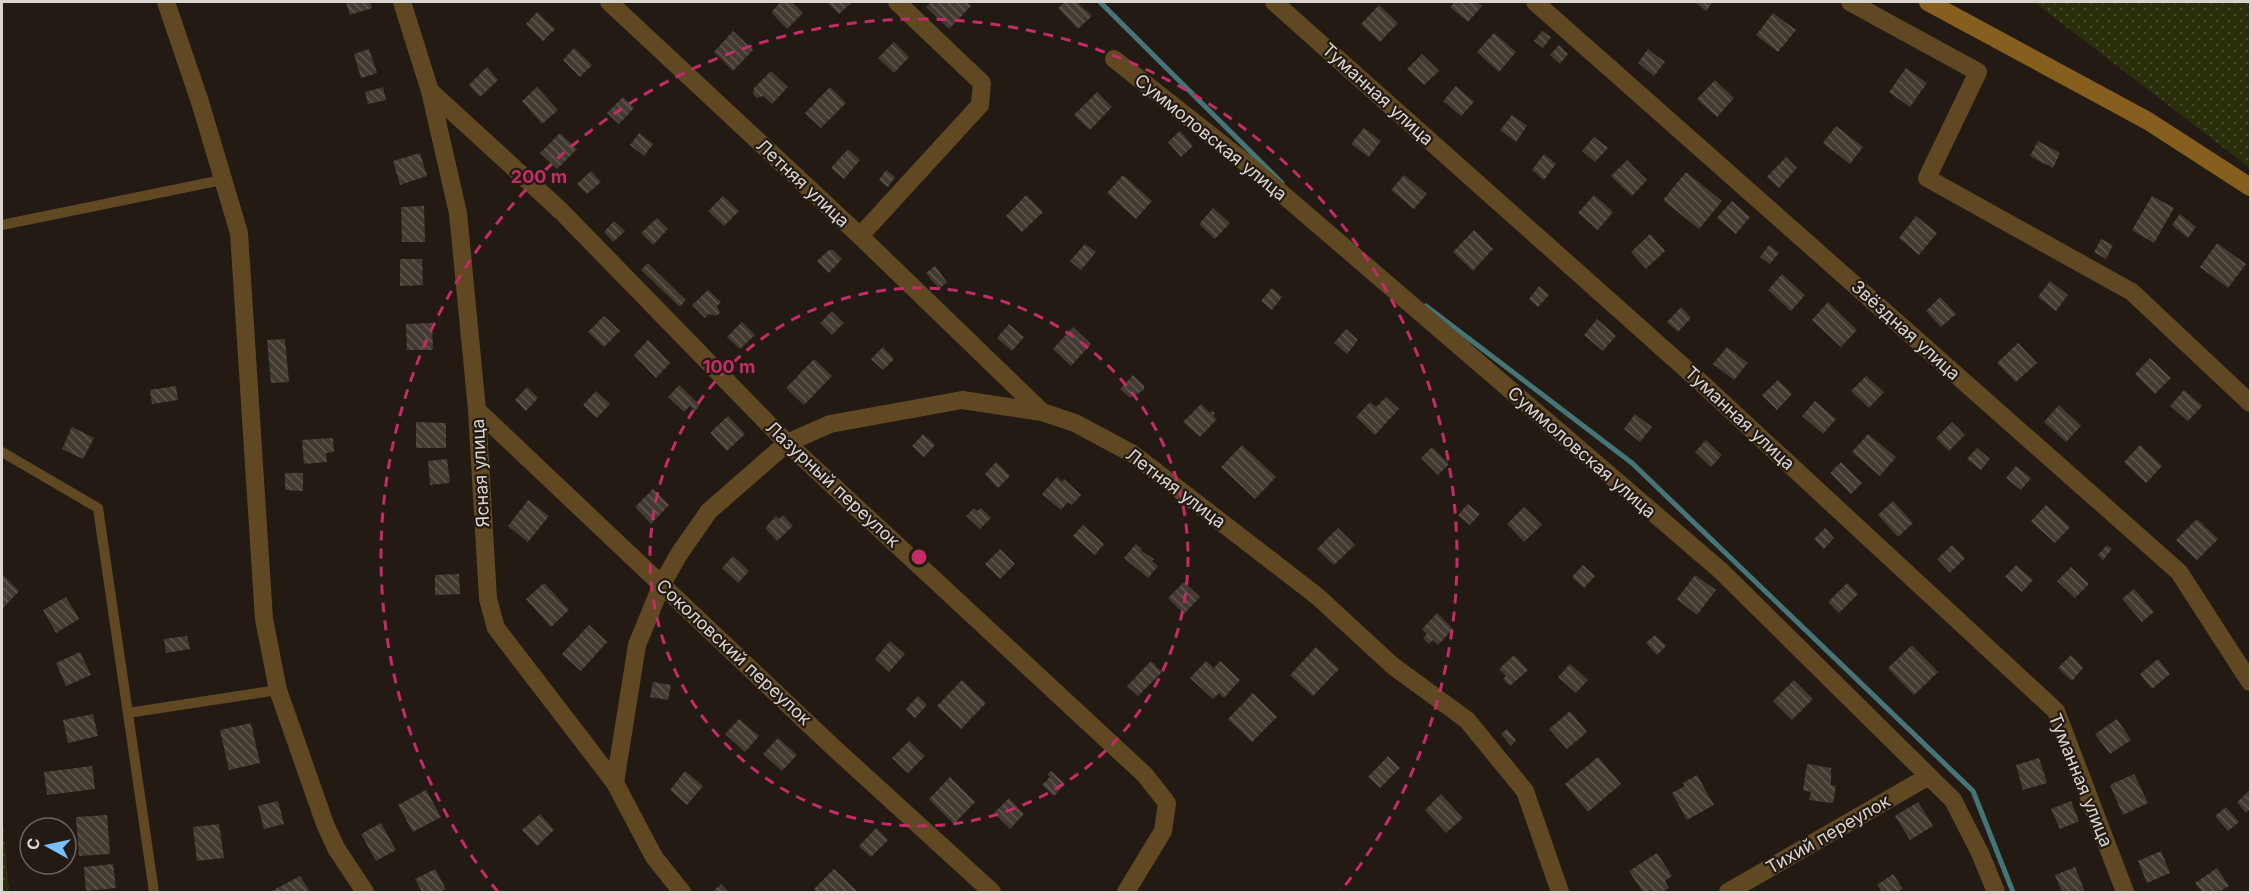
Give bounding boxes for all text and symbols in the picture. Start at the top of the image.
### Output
street label: Туманная улица [1318,39,1438,149]
street label: Суммоловская улица [1131,69,1291,205]
street label: Летняя улица [752,135,854,231]
text: 200 m [511,166,567,187]
street label: Звёздная улица [1847,276,1965,384]
text: 100 m [703,356,755,377]
street label: Туманная улица [1681,362,1799,474]
street label: Суммоловская улица [1504,382,1660,522]
street label: Лазурный переулок [762,417,904,552]
street label: Ясная улица [467,418,493,528]
street label: Летняя улица [1122,444,1230,532]
centre of rings [909,547,929,567]
street label: Соколовский переулок [652,575,816,729]
street label: Туманная улица [2045,710,2117,850]
street label: Тихий переулок [1762,790,1894,878]
north arrow [18,816,78,876]
text: С [22,837,44,851]

